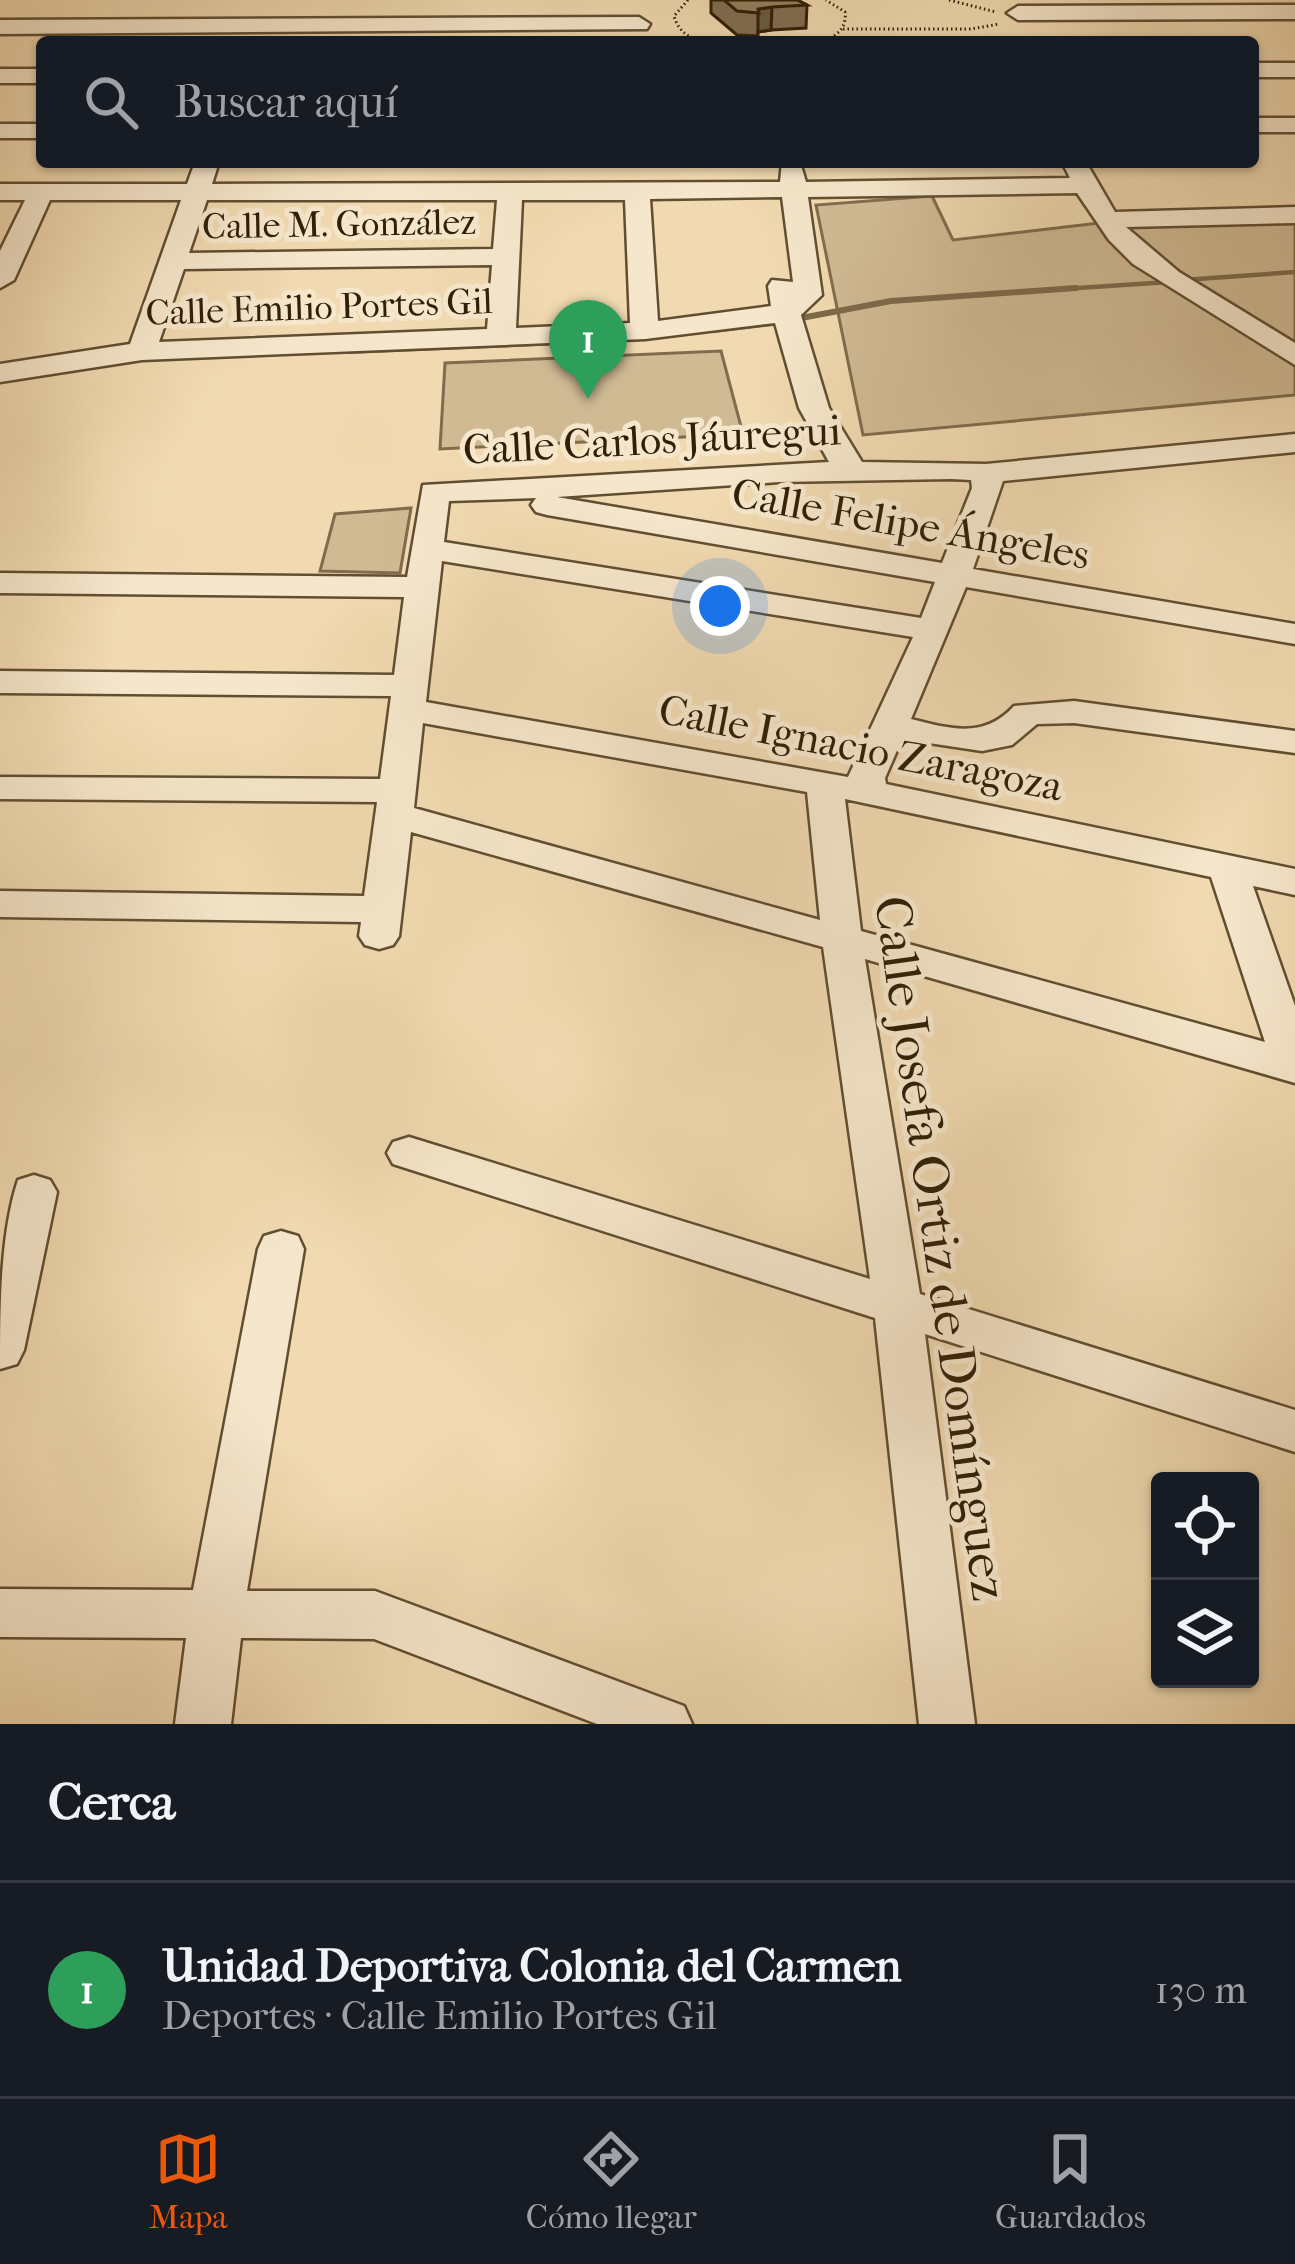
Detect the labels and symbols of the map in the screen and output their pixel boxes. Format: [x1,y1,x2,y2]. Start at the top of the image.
street label: Calle M. González [202,201,476,247]
street label: Calle Emilio Portes Gil [145,280,493,334]
pin: 1 [549,300,627,399]
street label: Calle Carlos Jáuregui [462,406,842,475]
street label: Calle Felipe Ángeles [728,469,1093,580]
your location [690,576,750,636]
street label: Calle Ignacio Zaragoza [655,685,1067,812]
street label: Calle Josefa Ortiz de Domínguez [862,892,1020,1604]

